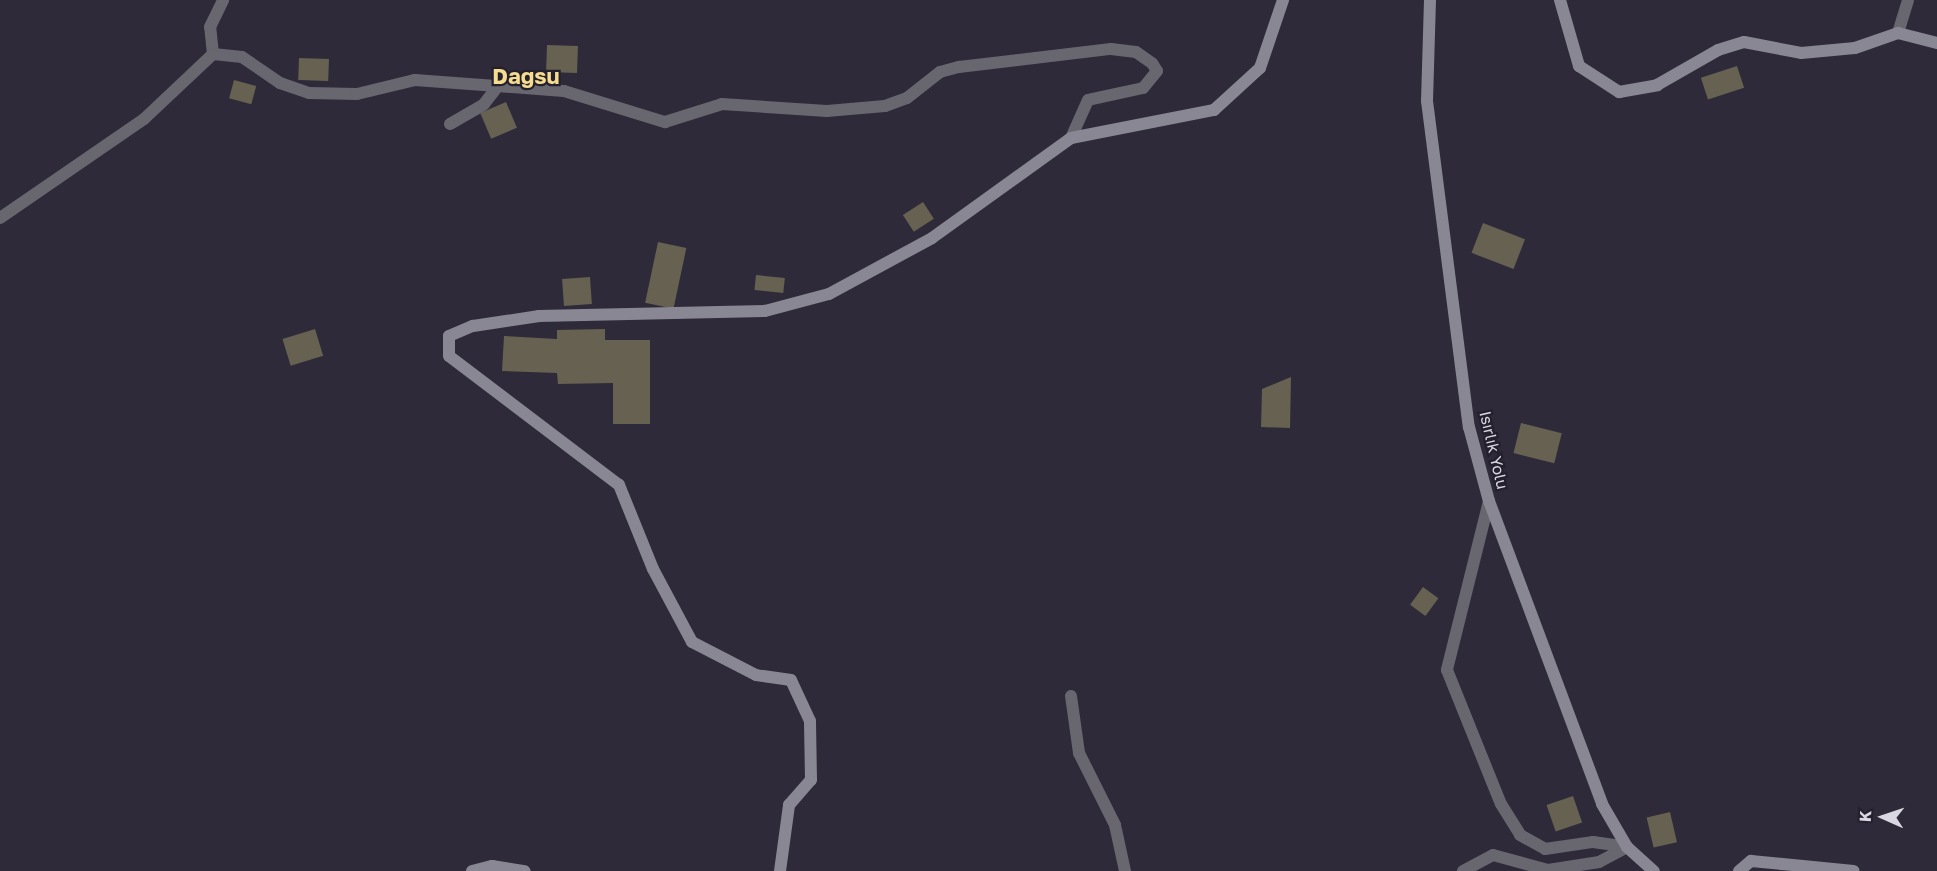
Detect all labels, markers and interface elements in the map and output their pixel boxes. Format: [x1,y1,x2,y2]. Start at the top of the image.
district label: Dağsu [492,63,560,89]
street label: Isırlık Yolu [1476,409,1512,491]
north arrow [1853,787,1913,847]
text: K [1855,810,1875,822]

